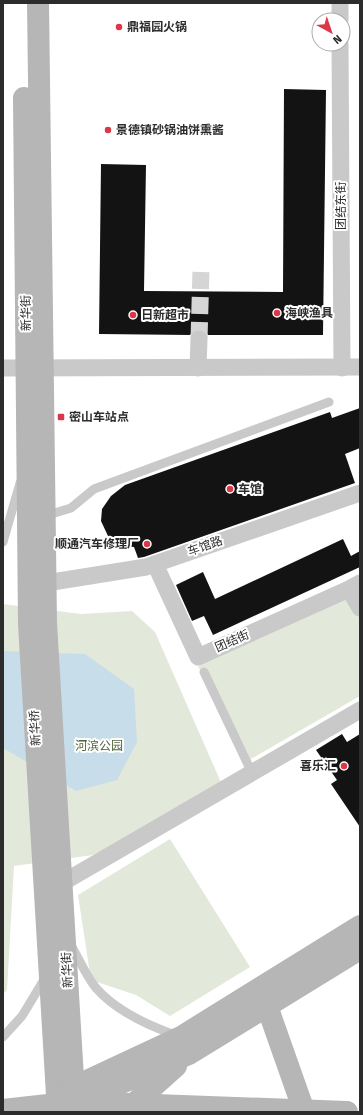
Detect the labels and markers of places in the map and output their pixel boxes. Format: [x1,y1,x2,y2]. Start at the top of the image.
place label: 鼎福园火锅 [127,20,187,34]
marker: 鼎福园火锅 [114,22,124,32]
place label: 景德镇砂锅油饼熏酱 [116,123,224,137]
marker: 景德镇砂锅油饼熏酱 [103,125,113,135]
place label: 海峡渔具 [285,306,333,320]
place label: 日新超市 [141,308,189,322]
marker: 海峡渔具 [272,308,282,318]
marker: 日新超市 [128,310,138,320]
place label: 密山车站点 [69,410,129,424]
marker: 密山车站点 [56,412,66,422]
place label: 车馆 [238,482,262,496]
marker: 车馆 [225,484,235,494]
place label: 顺通汽车修理厂 [55,537,139,551]
marker: 顺通汽车修理厂 [142,539,152,549]
place label: 喜乐汇 [300,759,336,773]
marker: 喜乐汇 [339,761,349,771]

